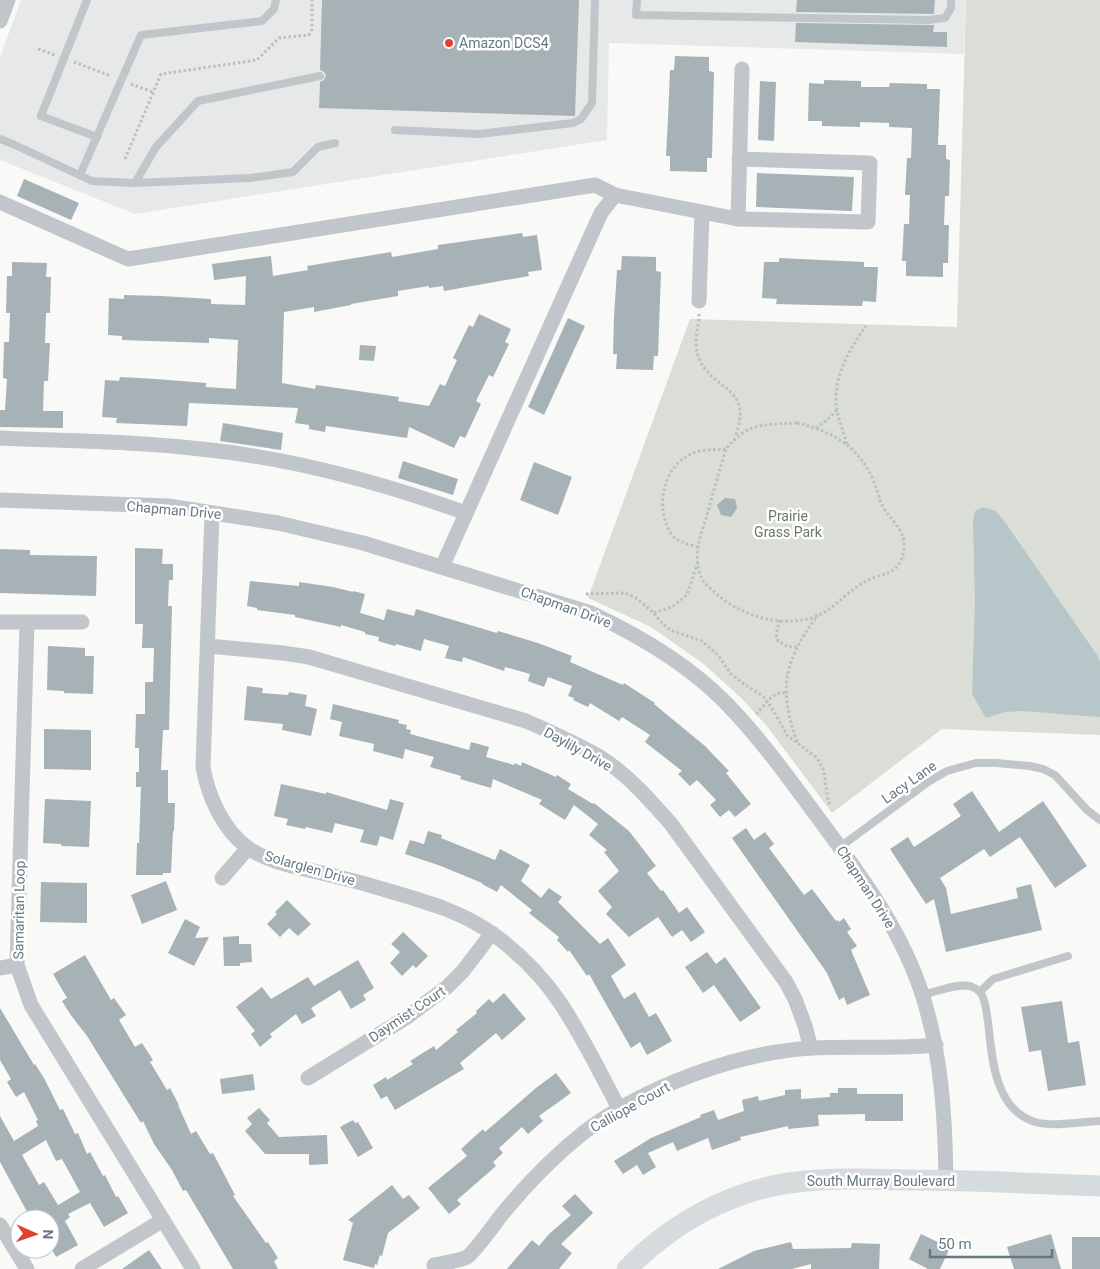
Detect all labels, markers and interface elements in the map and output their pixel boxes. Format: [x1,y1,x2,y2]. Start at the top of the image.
place label: Amazon DCS4 [459,35,549,51]
marker: Amazon DCS4 [443,37,455,49]
street label: Chapman Drive [126,498,222,522]
park label: Prairie Grass Park [754,508,823,540]
street label: Chapman Drive [519,583,613,631]
street label: Daylily Drive [541,724,615,774]
street label: Lacy Lane [879,757,939,807]
street label: Chapman Drive [833,843,899,931]
street label: Solarglen Drive [263,847,357,889]
street label: Samaritan Loop [10,860,28,960]
street label: Daymist Court [366,982,449,1045]
street label: Calliope Court [588,1078,673,1135]
street label: South Murray Boulevard [807,1173,955,1189]
north arrow [10,1209,60,1259]
scale bar [930,1226,1052,1258]
text: N [40,1229,56,1240]
text: 50 m [938,1235,972,1253]

